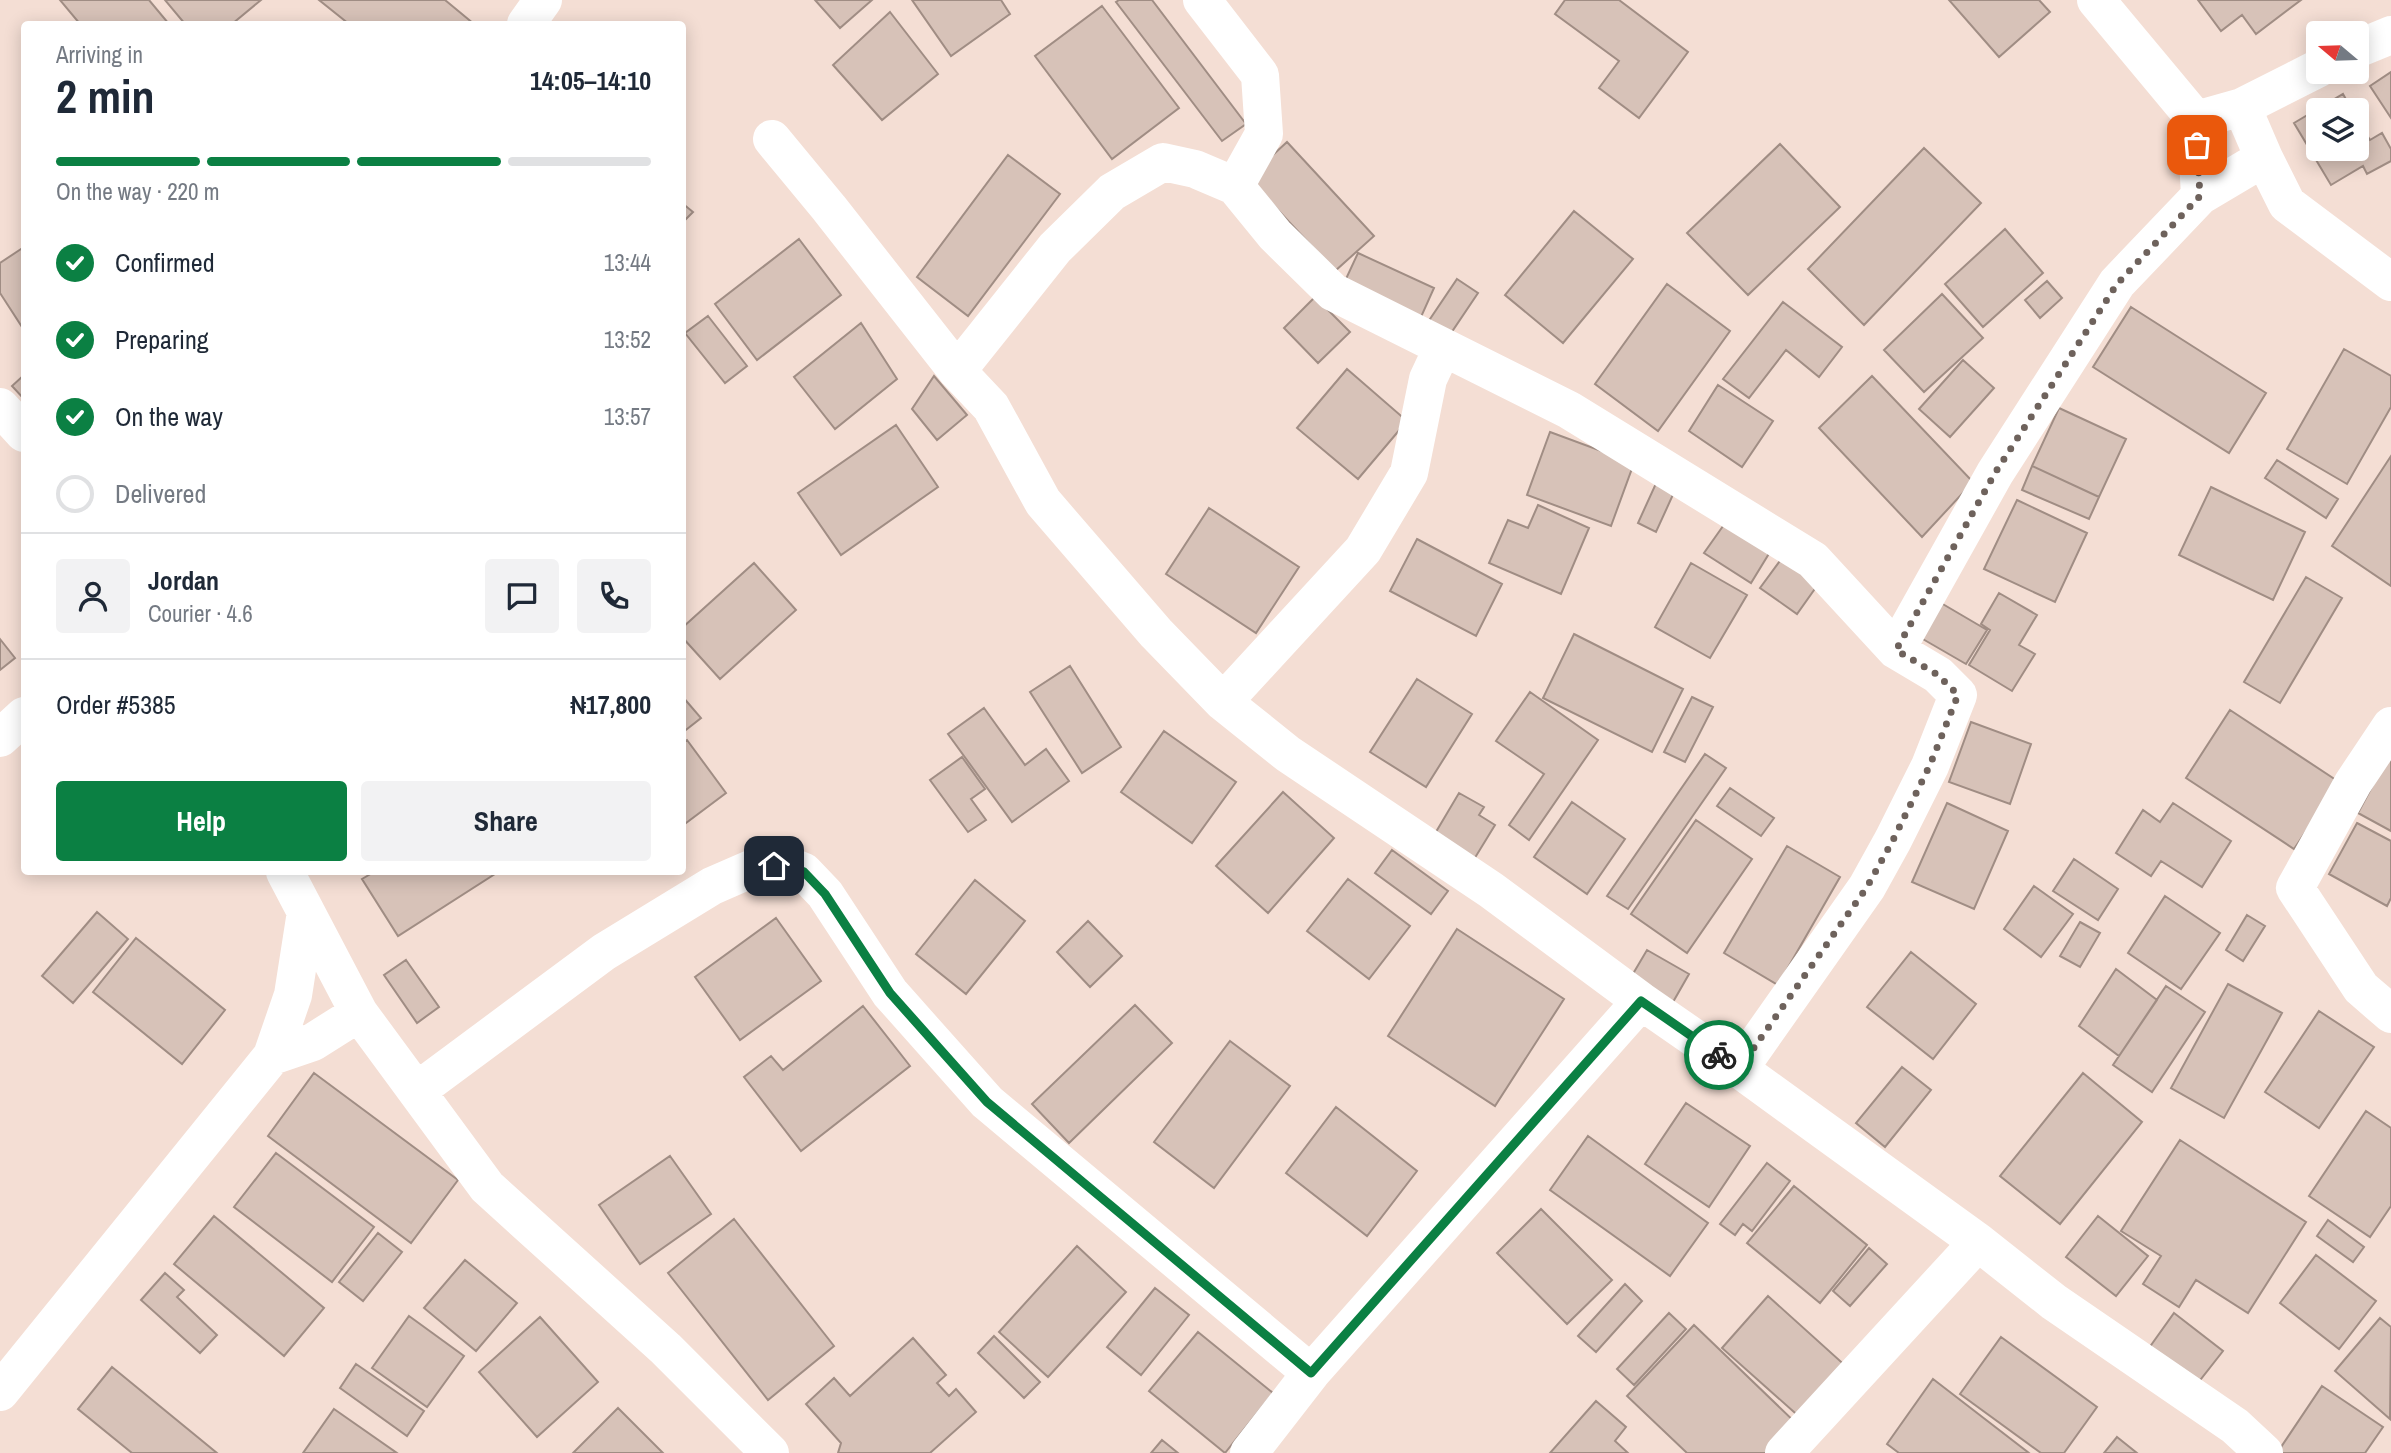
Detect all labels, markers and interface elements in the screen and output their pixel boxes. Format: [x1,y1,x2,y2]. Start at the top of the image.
north arrow [2306,21,2370,84]
map controls [2306,21,2369,161]
text: Arriving in [56,39,143,70]
text: 14:05–14:10 [530,63,651,98]
text: 2 min [56,65,155,127]
button: layers [2306,98,2369,161]
pin [2167,115,2227,175]
icon: bag [2178,126,2216,164]
text: On the way · 220 m [56,176,220,207]
icon: check [56,244,94,282]
text: Confirmed [115,245,215,280]
text: 13:44 [604,247,651,278]
icon: check [56,321,94,359]
text: Preparing [115,322,209,357]
text: 13:52 [604,324,651,355]
icon: check [56,398,94,436]
text: On the way [115,399,223,434]
text: 13:57 [604,401,651,432]
text: Delivered [115,476,206,511]
button: person [56,559,130,633]
button: chat [485,559,559,633]
button: phone [577,559,651,633]
text: Jordan [148,563,219,598]
text: Courier · 4.6 [148,598,253,629]
text: Order #5385 [56,687,176,722]
text: ₦17,800 [570,687,651,722]
button: Help [56,781,347,861]
button: Share [361,781,651,861]
pin [744,836,804,896]
icon: home [755,847,793,885]
courier [1684,1020,1754,1090]
icon: bike [1700,1036,1738,1074]

